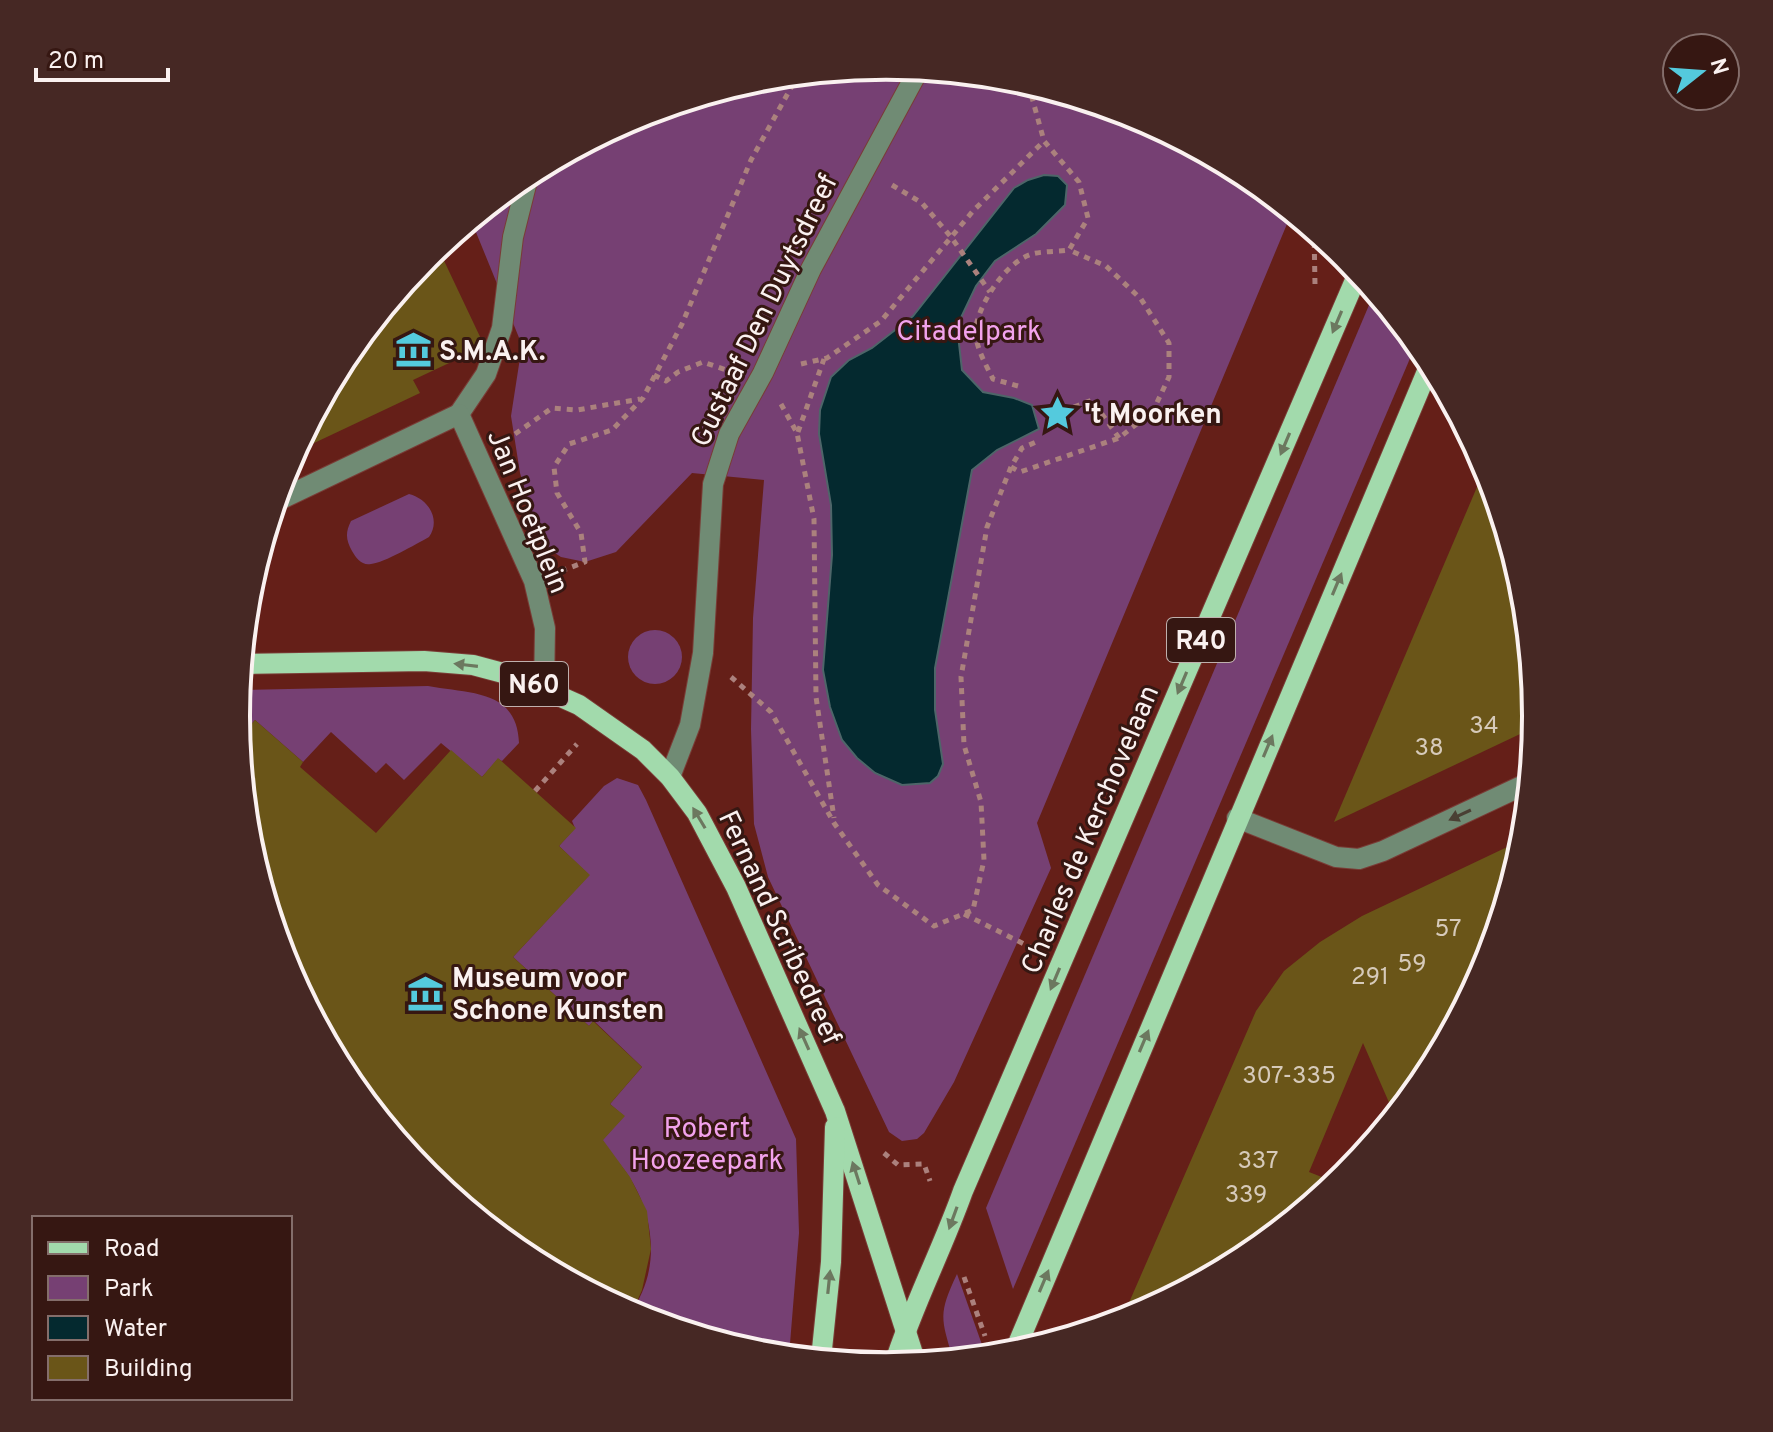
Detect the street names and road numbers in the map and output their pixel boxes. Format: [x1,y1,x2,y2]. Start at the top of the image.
street label: Gustaaf Den Duytsdreef [684,169,847,454]
street label: Jan Hoetplein [477,425,575,599]
road number: R40 [1167,618,1235,662]
road number: N60 [500,662,568,706]
street label: Charles de Kerchovelaan [1015,680,1169,980]
street label: Fernand Scribedreef [708,805,848,1051]

